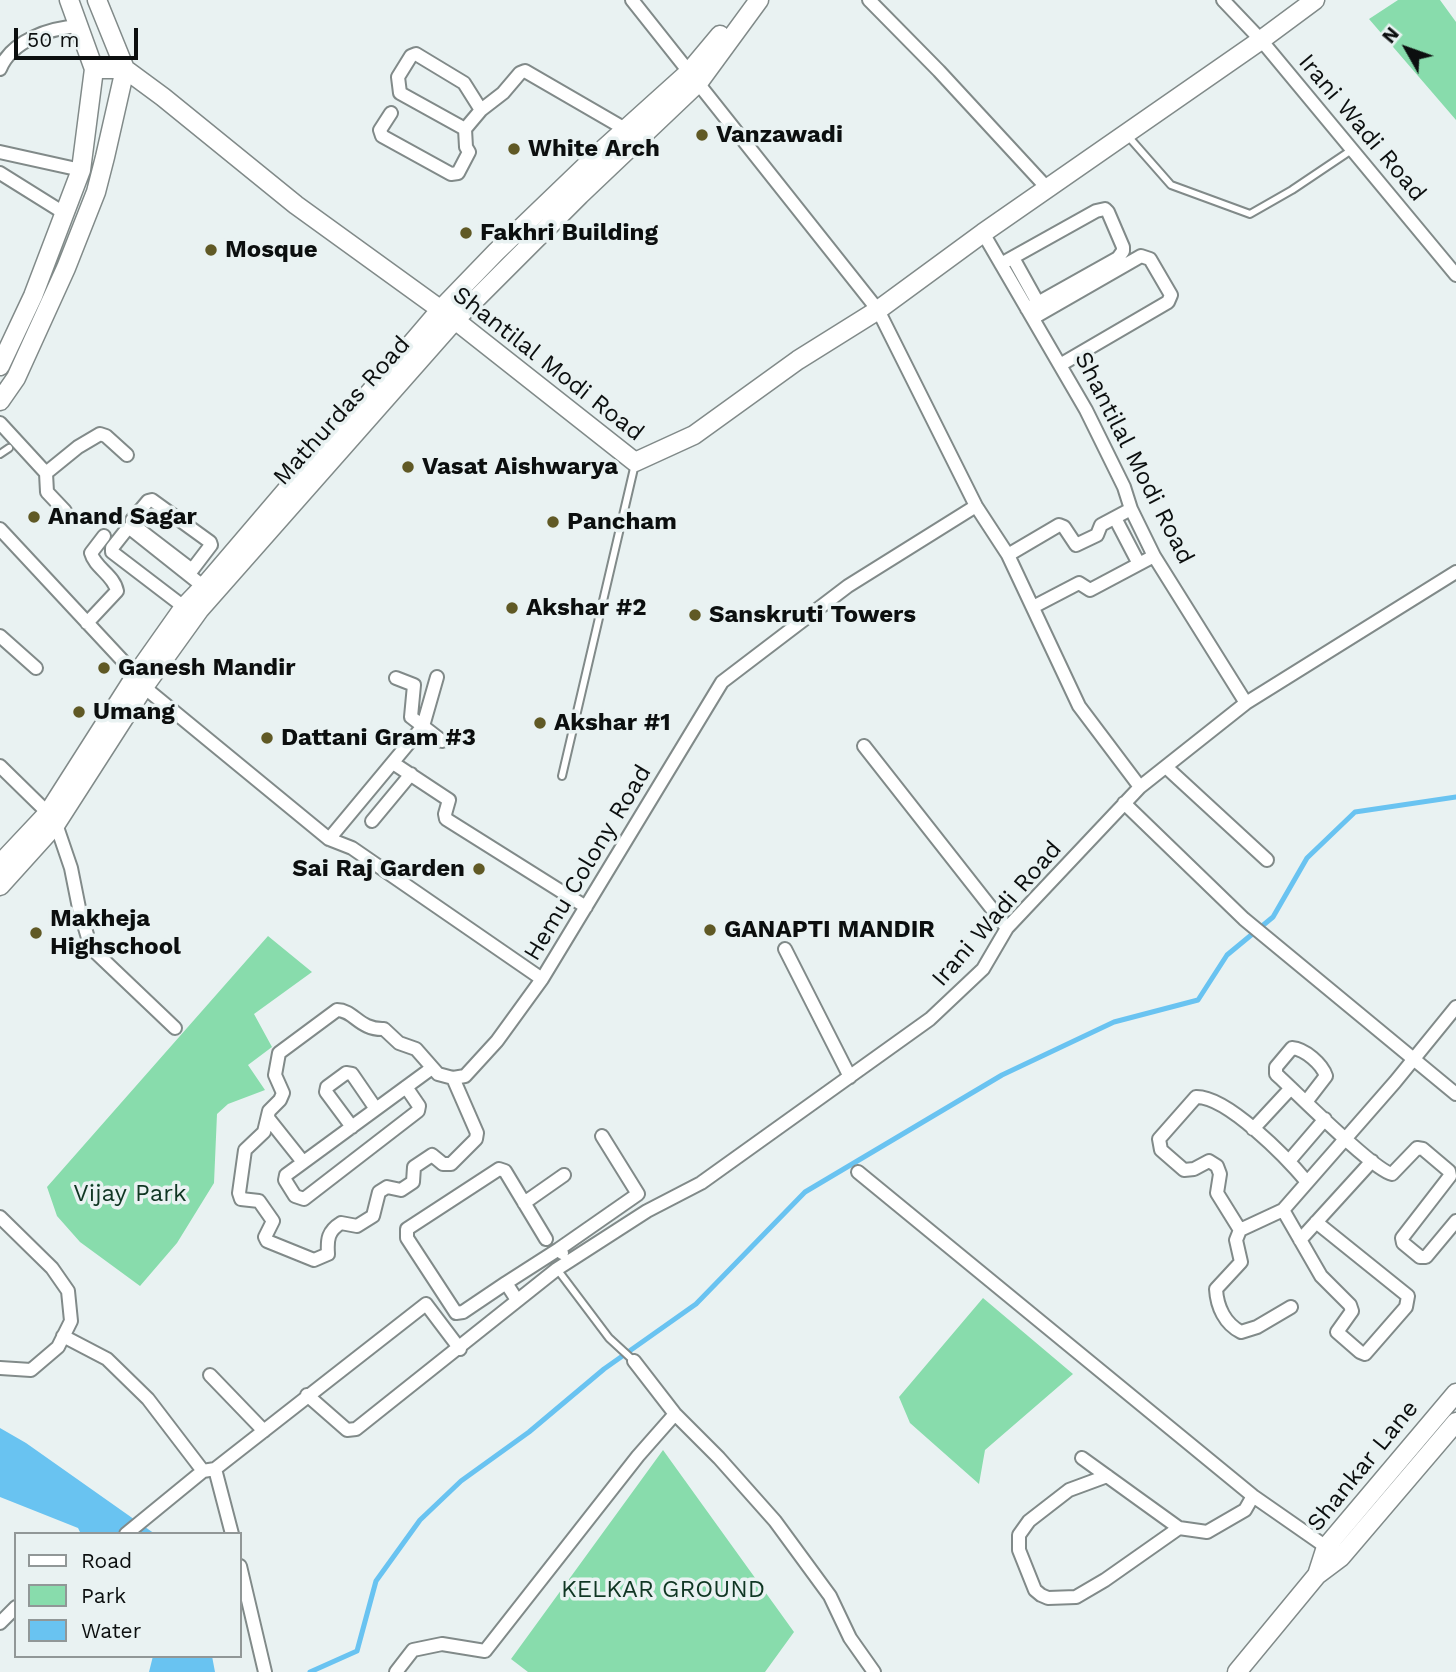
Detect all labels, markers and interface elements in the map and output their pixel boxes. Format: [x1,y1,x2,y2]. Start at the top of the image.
scale bar [18,14,142,58]
north arrow [1372,14,1442,84]
text: N [1377,22,1404,48]
text: 50 m [27,27,79,52]
street label: Irani Wadi Road [1292,49,1432,207]
place label: Vanzawadi [716,121,843,149]
marker: Vanzawadi [694,127,710,143]
place label: White Arch [528,135,660,163]
marker: White Arch [506,141,522,157]
place label: Fakhri Building [480,219,658,247]
marker: Fakhri Building [458,225,474,241]
place label: Mosque [225,236,318,264]
marker: Mosque [203,242,219,258]
street label: Shantilal Modi Road [447,281,649,447]
street label: Mathurdas Road [268,331,416,491]
street label: Shantilal Modi Road [1068,347,1200,569]
place label: Vasat Aishwarya [422,453,618,481]
marker: Vasat Aishwarya [400,459,416,475]
place label: Anand Sagar [48,503,197,531]
place label: Pancham [567,508,677,536]
marker: Anand Sagar [26,509,42,525]
marker: Pancham [545,514,561,530]
place label: Akshar #2 [526,594,647,622]
marker: Akshar #2 [504,600,520,616]
place label: Sanskruti Towers [709,601,916,629]
marker: Sanskruti Towers [687,607,703,623]
place label: Ganesh Mandir [118,654,295,682]
marker: Ganesh Mandir [96,660,112,676]
place label: Umang [93,698,175,726]
marker: Umang [71,704,87,720]
place label: Akshar #1 [554,709,671,737]
marker: Akshar #1 [532,715,548,731]
place label: Dattani Gram #3 [281,724,476,752]
marker: Dattani Gram #3 [259,730,275,746]
street label: Hemu Colony Road [518,760,658,966]
street label: Irani Wadi Road [926,835,1068,993]
place label: Sai Raj Garden [292,855,465,883]
marker: Sai Raj Garden [471,861,487,877]
place label: Makheja Highschool [50,905,181,961]
place label: GANAPTI MANDIR [724,916,935,944]
marker: GANAPTI MANDIR [702,922,718,938]
marker: Makheja Highschool [28,925,44,941]
park label: Vijay Park [73,1180,187,1208]
street label: Shankar Lane [1301,1395,1425,1537]
legend [14,1532,242,1658]
text: Road [81,1548,132,1573]
park label: KELKAR GROUND [561,1576,765,1604]
text: Park [81,1583,126,1608]
text: Water [81,1618,141,1643]

